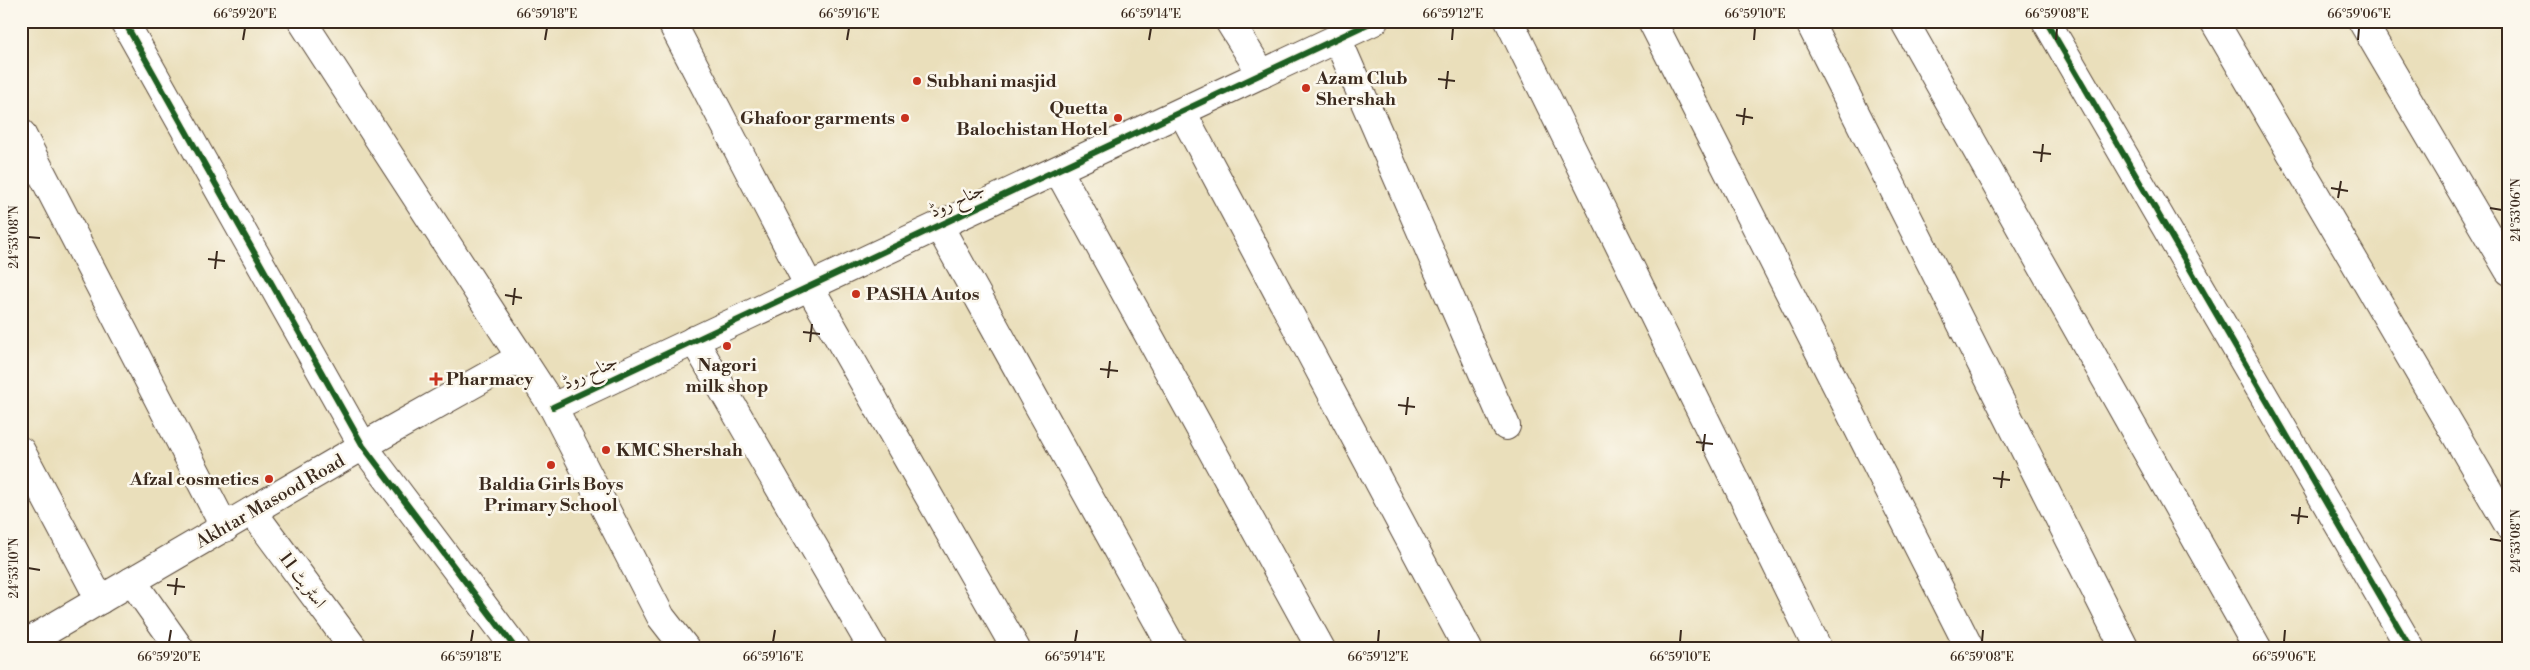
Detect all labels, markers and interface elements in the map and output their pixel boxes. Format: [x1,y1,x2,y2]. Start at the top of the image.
text: 66°59'20"E [213,7,277,22]
text: 66°59'18"E [517,7,577,22]
text: 66°59'16"E [819,7,879,22]
text: 66°59'14"E [1121,7,1181,22]
text: 66°59'12"E [1423,7,1483,22]
text: 66°59'10"E [1724,7,1786,22]
text: 66°59'08"E [2025,7,2089,22]
text: 66°59'06"E [2327,7,2391,22]
place label: Azam Club Shershah [1315,67,1408,111]
place label: Subhani masjid [927,70,1057,93]
marker: Subhani masjid [911,75,923,87]
marker: Azam Club Shershah [1300,82,1312,94]
place label: Quetta Balochistan Hotel [956,97,1108,141]
place label: Ghafoor garments [740,107,895,130]
marker: Ghafoor garments [899,112,911,124]
marker: Quetta Balochistan Hotel [1112,112,1124,124]
street label: جناح روڈ [926,178,990,227]
text: 24°53'06"N [2509,178,2524,242]
text: 24°53'08"N [7,205,22,269]
place label: PASHA Autos [866,283,980,306]
marker: PASHA Autos [850,288,862,300]
marker: Nagori milk shop [721,340,733,352]
street label: جناح روڈ [559,350,623,399]
place label: Nagori milk shop [686,354,768,398]
place label: Pharmacy [446,368,534,391]
marker: Pharmacy [430,373,442,385]
place label: KMC Shershah [616,439,743,462]
marker: KMC Shershah [600,444,612,456]
street label: Akhtar Masood Road [191,449,350,554]
marker: Baldia Girls Boys Primary School [545,459,557,471]
place label: Afzal cosmetics [129,468,259,491]
marker: Afzal cosmetics [263,473,275,485]
place label: Baldia Girls Boys Primary School [479,473,624,517]
text: 24°53'08"N [2509,509,2524,573]
text: 24°53'10"N [7,538,22,598]
street label: اسٹریٹ 11 [274,548,331,613]
text: 66°59'20"E [137,650,201,665]
text: 66°59'18"E [441,650,501,665]
text: 66°59'16"E [743,650,803,665]
text: 66°59'14"E [1045,650,1105,665]
text: 66°59'12"E [1348,650,1408,665]
text: 66°59'10"E [1649,650,1711,665]
text: 66°59'08"E [1950,650,2014,665]
text: 66°59'06"E [2252,650,2316,665]

